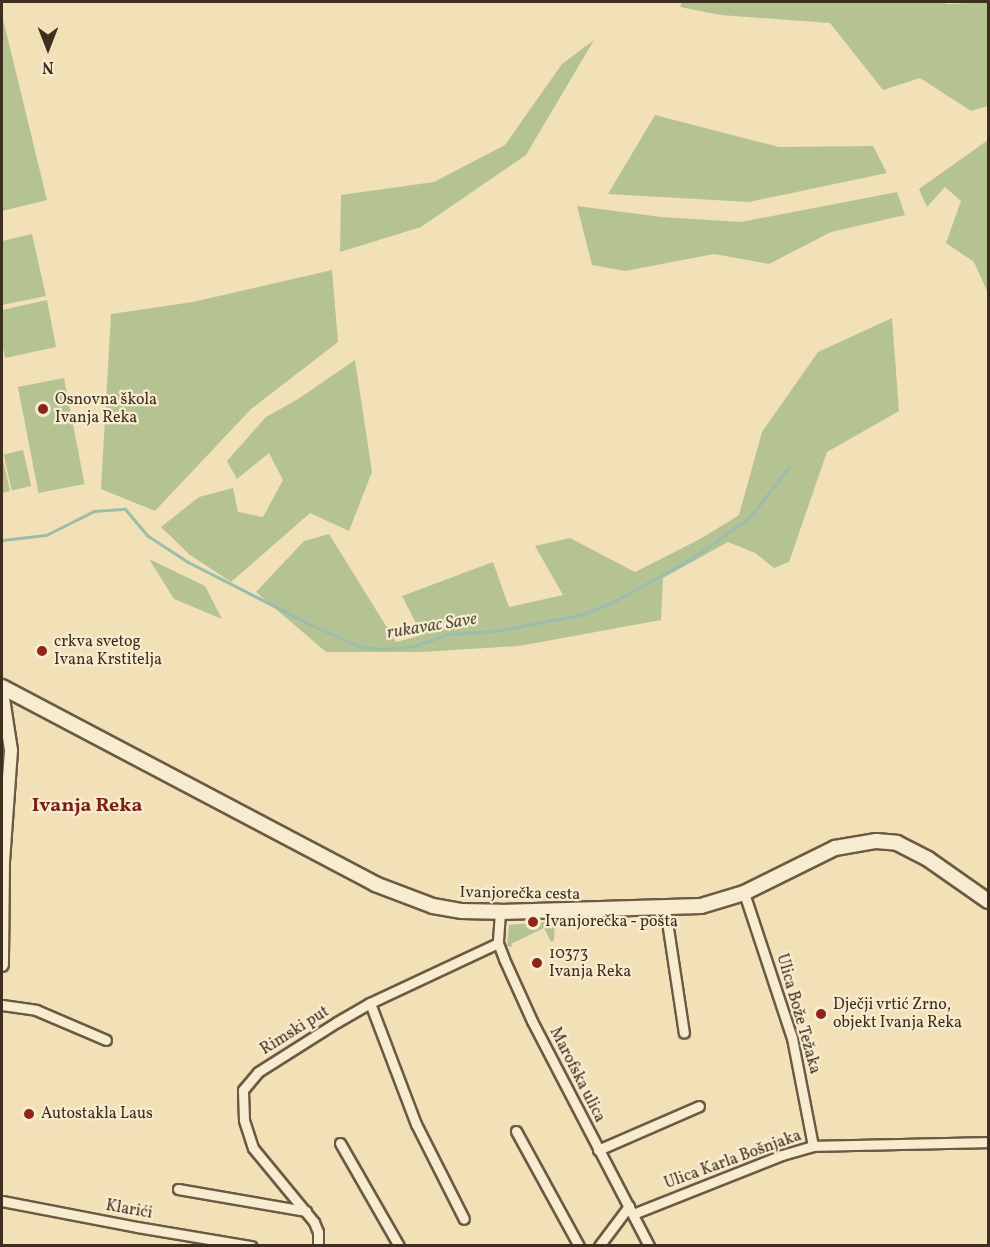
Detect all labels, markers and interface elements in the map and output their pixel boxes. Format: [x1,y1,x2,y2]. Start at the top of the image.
north arrow [18,18,78,78]
text: N [42,55,54,77]
place label: Osnovna škola Ivanja Reka [55,390,157,428]
marker: Osnovna škola Ivanja Reka [36,402,50,416]
water label: rukavac Save [385,609,479,645]
place label: crkva svetog Ivana Krstitelja [54,632,162,670]
marker: crkva svetog Ivana Krstitelja [35,644,49,658]
district label: Ivanja Reka [32,794,142,818]
street label: Ivanjorečka cesta [459,883,581,905]
place label: Ivanjorečka - pošta [545,912,679,932]
marker: Ivanjorečka - pošta [526,915,540,929]
place label: 10373 Ivanja Reka [549,944,631,982]
street label: Ulica Bože Težaka [772,952,824,1076]
marker: 10373 Ivanja Reka [530,956,544,970]
place label: Dječji vrtić Zrno, objekt Ivanja Reka [833,995,962,1033]
street label: Rimski put [257,1002,333,1060]
marker: Dječji vrtić Zrno, objekt Ivanja Reka [814,1007,828,1021]
street label: Marofska ulica [545,1024,609,1126]
place label: Autostakla Laus [41,1104,153,1124]
marker: Autostakla Laus [22,1107,36,1121]
street label: Ulica Karla Bošnjaka [662,1126,804,1194]
street label: Klarići [104,1196,154,1224]

